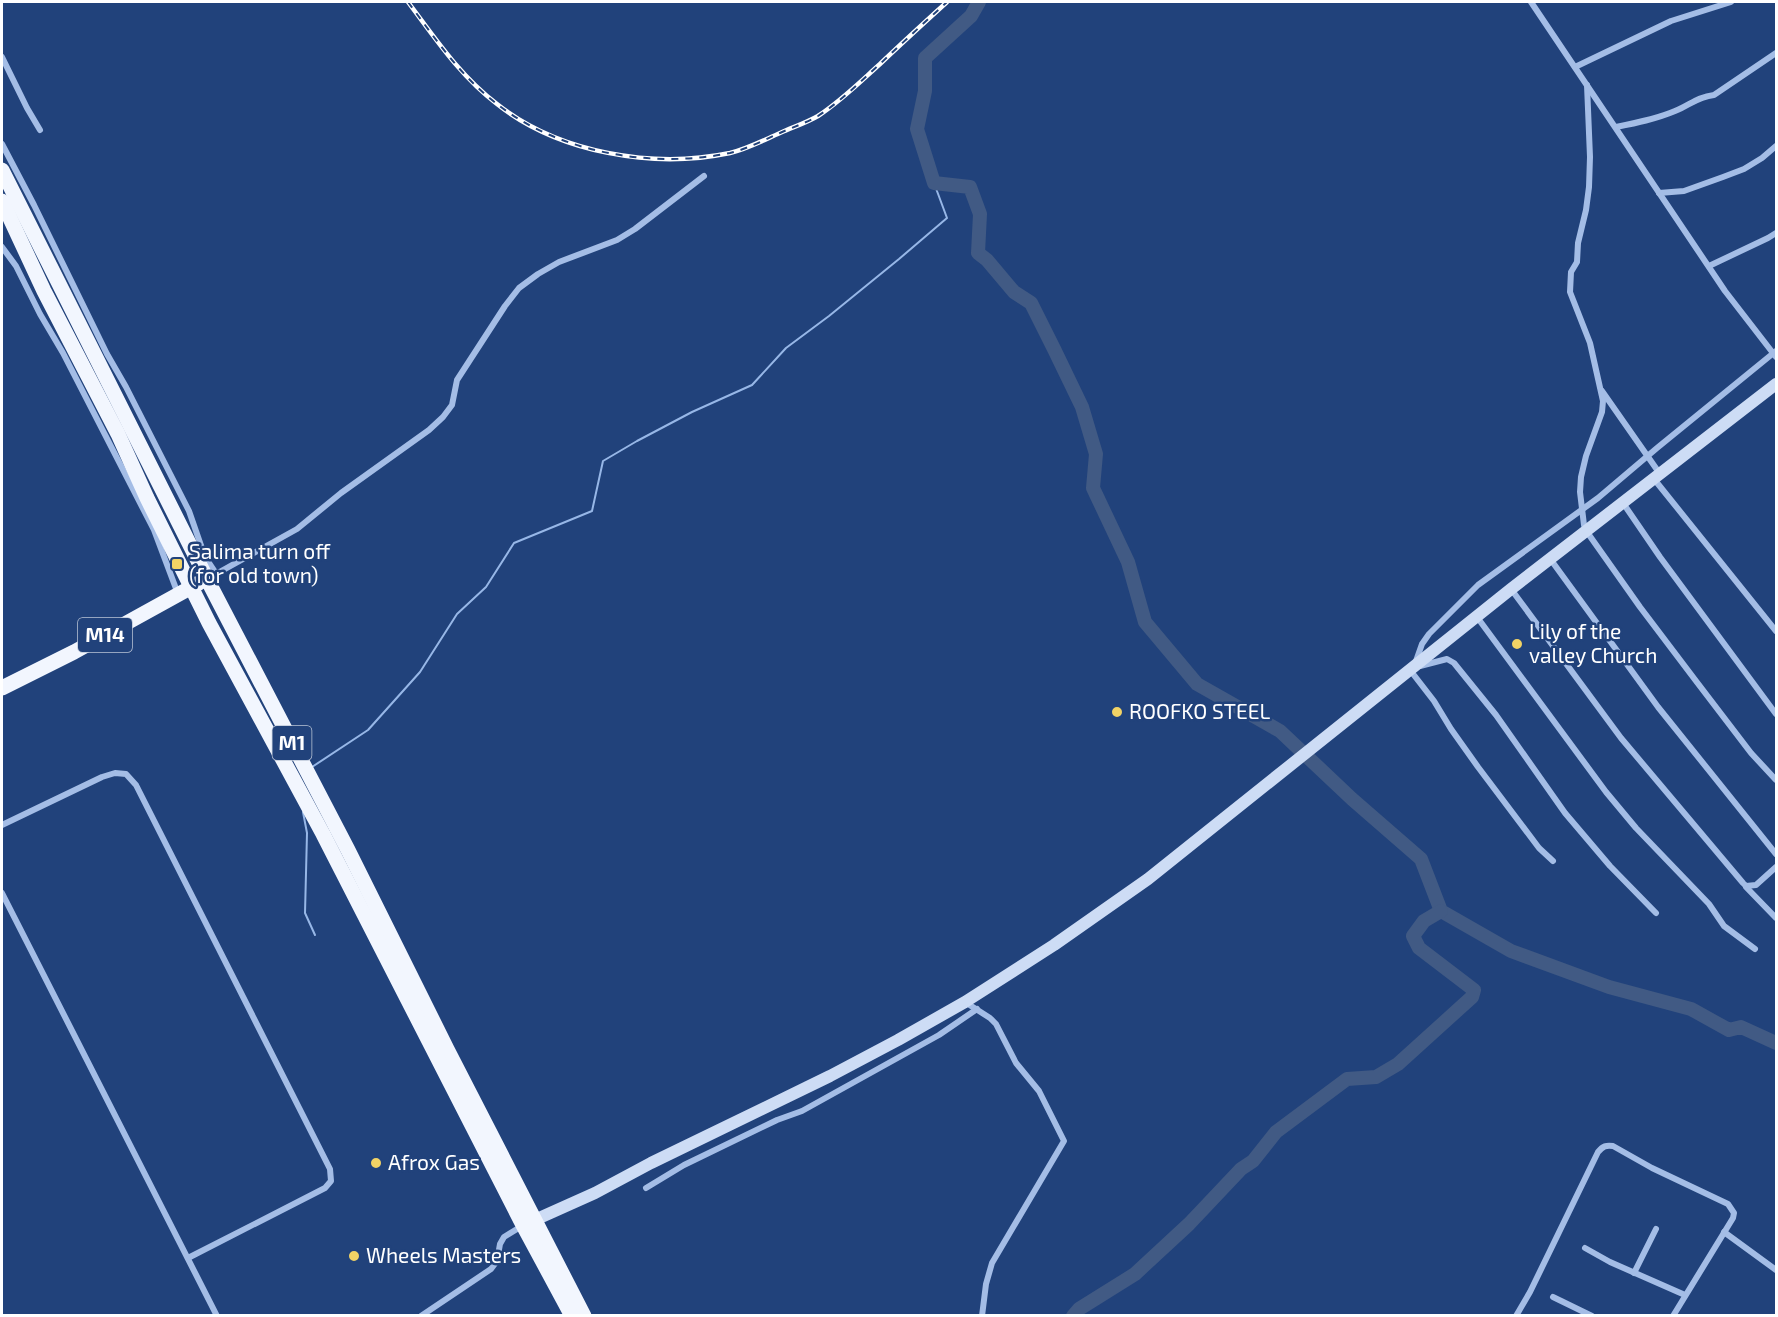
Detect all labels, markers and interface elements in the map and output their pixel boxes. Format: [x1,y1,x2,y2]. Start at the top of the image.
place label: Salima turn off (for old town) [189,538,331,587]
marker: Salima turn off (for old town) [170,557,184,571]
road number: M14 [78,618,132,652]
place label: Lily of the valley Church [1529,618,1657,667]
marker: Lily of the valley Church [1510,637,1524,651]
place label: ROOFKO STEEL [1129,698,1270,723]
marker: ROOFKO STEEL [1110,705,1124,719]
road number: M1 [272,726,312,760]
place label: Afrox Gas [388,1149,480,1174]
marker: Afrox Gas [369,1156,383,1170]
place label: Wheels Masters [366,1242,521,1267]
marker: Wheels Masters [347,1249,361,1263]

